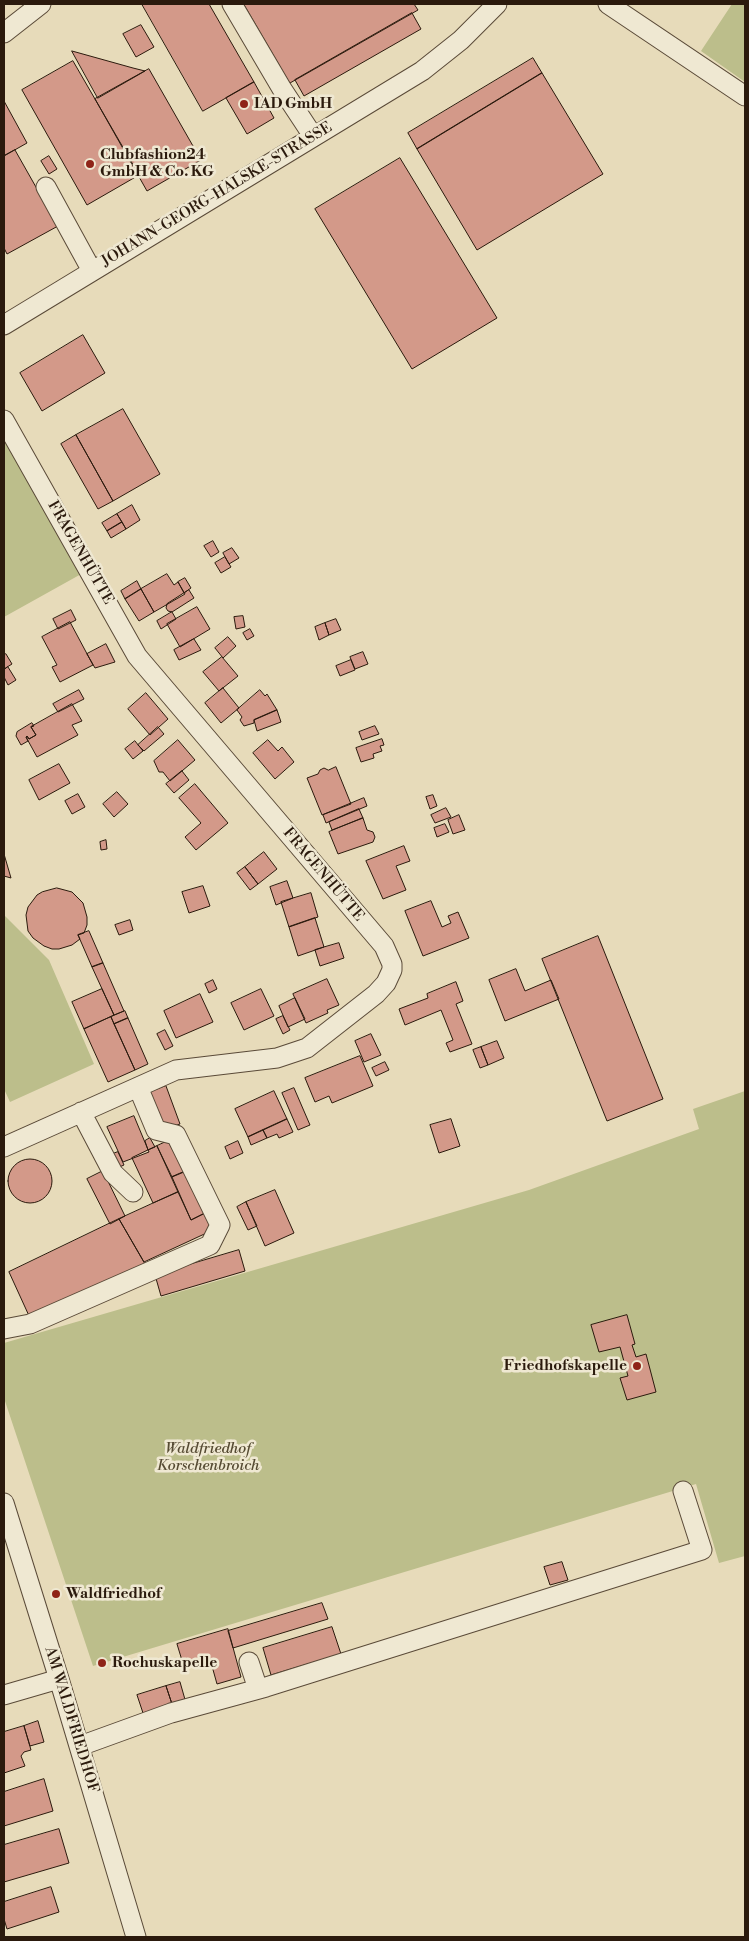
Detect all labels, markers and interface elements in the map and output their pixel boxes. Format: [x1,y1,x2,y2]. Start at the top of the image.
place label: IAD GmbH [254,95,332,113]
marker: IAD GmbH [238,98,250,110]
street label: JOHANN-GEORG-HALSKE-STRASSE [98,119,336,271]
place label: Clubfashion24 GmbH & Co. KG [100,146,214,181]
marker: Clubfashion24 GmbH & Co. KG [84,158,96,170]
street label: FRAGENHÜTTE [43,498,117,608]
street label: FRAGENHÜTTE [279,825,367,925]
place label: Friedhofskapelle [504,1357,627,1375]
marker: Friedhofskapelle [631,1360,643,1372]
park label: Waldfriedhof Korschenbroich [157,1440,259,1475]
place label: Waldfriedhof [66,1585,161,1603]
marker: Waldfriedhof [50,1588,62,1600]
street label: AM WALDFRIEDHOF [40,1645,102,1795]
place label: Rochuskapelle [112,1654,217,1672]
marker: Rochuskapelle [96,1657,108,1669]

